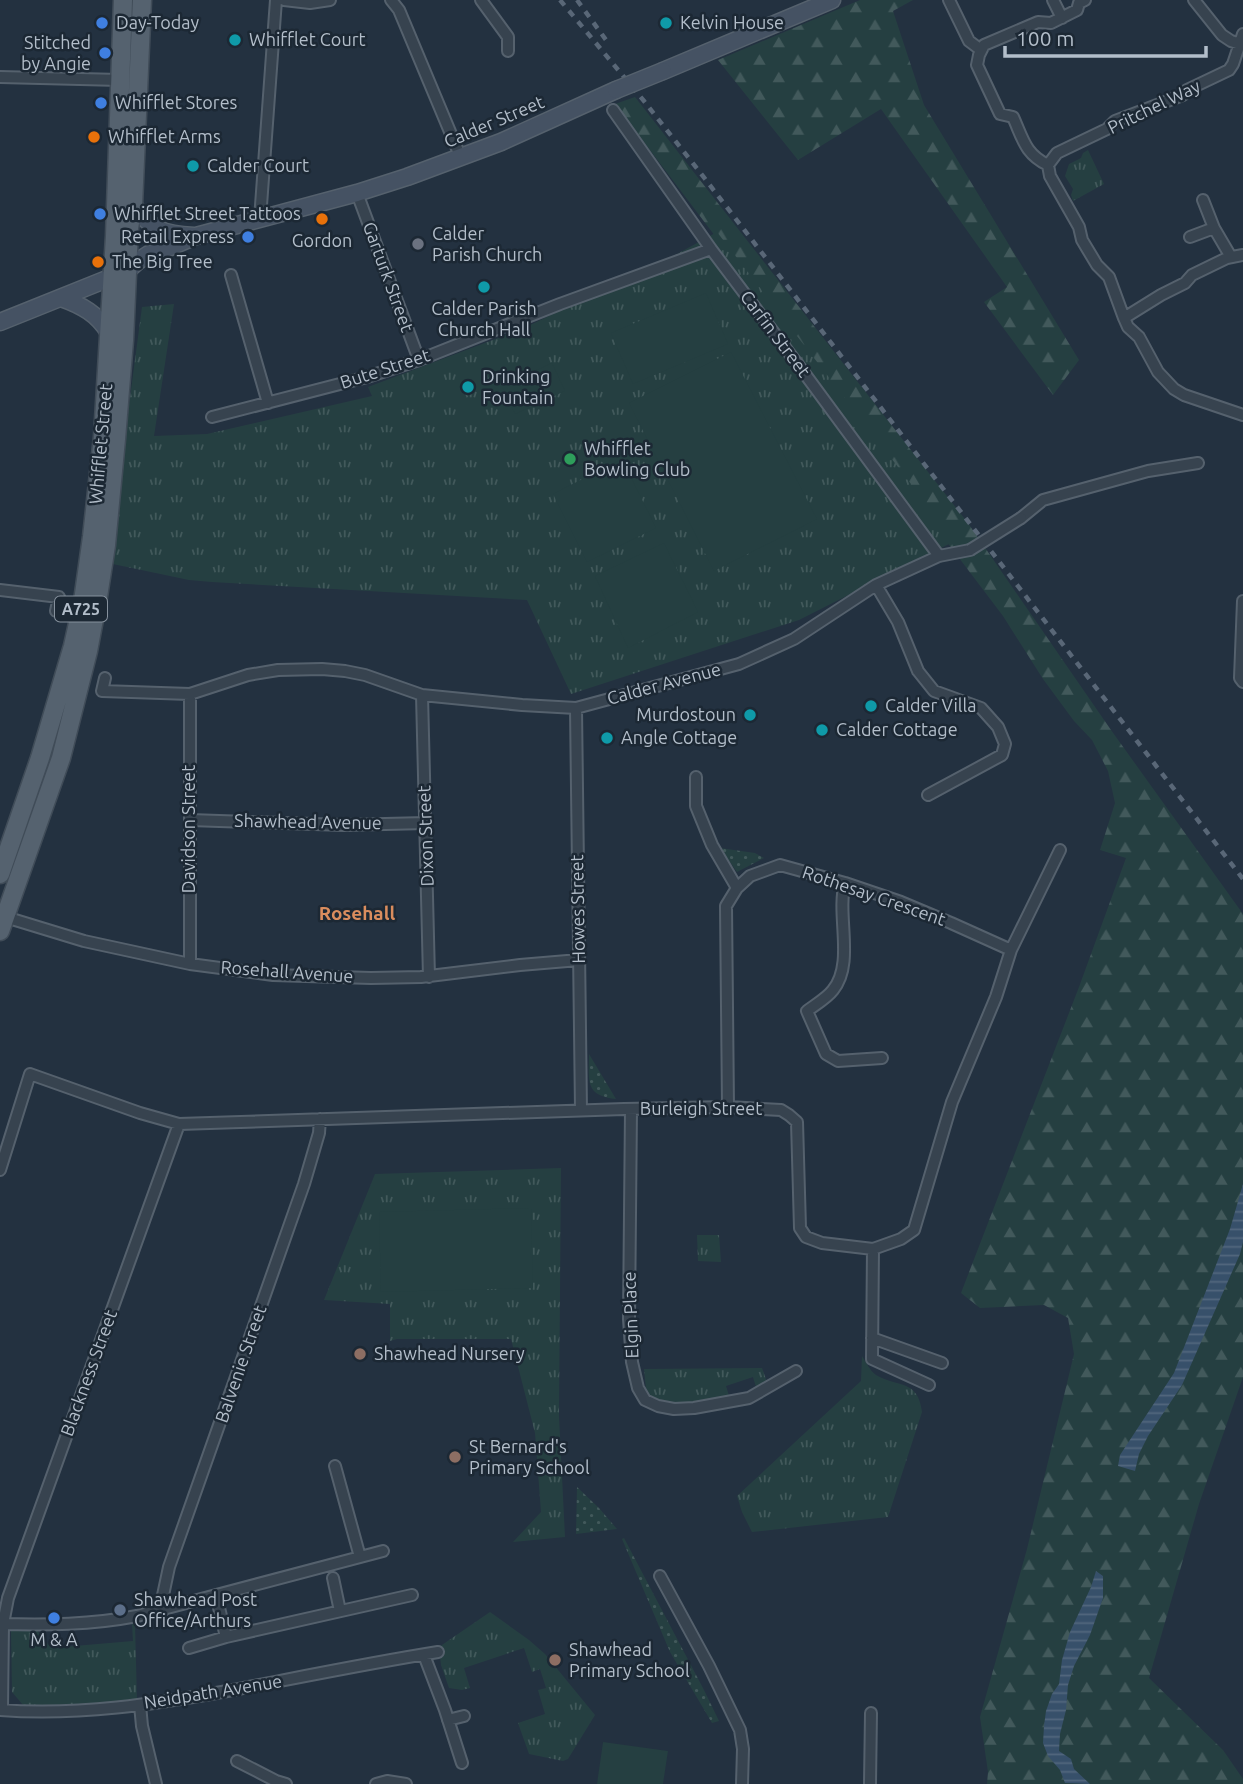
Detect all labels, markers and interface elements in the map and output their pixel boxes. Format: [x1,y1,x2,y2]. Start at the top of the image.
place label: Day-Today [116,12,200,32]
place label: Kelvin House [680,12,784,32]
scale bar [1005,14,1206,58]
marker: Day-Today [94,15,110,31]
marker: Kelvin House [658,15,674,31]
text: 100 m [1016,26,1074,50]
place label: Whifflet Court [249,29,366,49]
place label: Stitched by Angie [21,32,91,73]
marker: Whifflet Court [227,32,243,48]
marker: Stitched by Angie [97,45,113,61]
street label: Pritchel Way [1104,75,1203,137]
street label: Calder Street [441,91,547,151]
place label: Whifflet Stores [115,92,238,112]
marker: Whifflet Stores [93,95,109,111]
place label: Whifflet Arms [108,126,221,146]
marker: Whifflet Arms [86,129,102,145]
place label: Calder Court [207,155,309,175]
marker: Calder Court [185,158,201,174]
place label: Whifflet Street Tattoos [114,203,301,223]
marker: Whifflet Street Tattoos [92,206,108,222]
marker: Gordon [314,211,330,227]
street label: Garturk Street [360,219,418,334]
place label: Calder Parish Church [432,223,542,264]
place label: Retail Express [121,226,234,246]
marker: Retail Express [240,229,256,245]
place label: Gordon [292,230,352,250]
marker: Calder Parish Church [410,236,426,252]
place label: The Big Tree [112,251,213,271]
marker: The Big Tree [90,254,106,270]
marker: Calder Parish Church Hall [476,279,492,295]
street label: Carfin Street [737,286,815,381]
place label: Calder Parish Church Hall [431,298,537,339]
street label: Bute Street [337,344,432,392]
place label: Drinking Fountain [482,366,553,407]
marker: Drinking Fountain [460,379,476,395]
street label: Whifflet Street [85,383,115,505]
place label: Whifflet Bowling Club [584,438,690,479]
marker: Whifflet Bowling Club [562,451,578,467]
road number: A725 [55,596,107,622]
street label: Calder Avenue [605,658,723,708]
place label: Calder Villa [885,695,977,715]
marker: Calder Villa [863,698,879,714]
place label: Murdostoun [636,704,736,724]
marker: Murdostoun [742,707,758,723]
place label: Calder Cottage [836,719,958,739]
marker: Calder Cottage [814,722,830,738]
place label: Angle Cottage [621,727,737,747]
marker: Angle Cottage [599,730,615,746]
street label: Davidson Street [178,765,198,893]
street label: Dixon Street [413,785,437,887]
street label: Shawhead Avenue [234,810,382,832]
street label: Howes Street [566,854,588,964]
street label: Rothesay Crescent [800,861,949,929]
district label: Rosehall [319,902,395,924]
street label: Rosehall Avenue [220,956,354,986]
street label: Burleigh Street [640,1098,762,1118]
street label: Elgin Place [618,1271,642,1359]
street label: Balvenie Street [211,1302,270,1425]
street label: Blackness Street [56,1307,120,1439]
place label: Shawhead Nursery [374,1343,525,1363]
marker: Shawhead Nursery [352,1346,368,1362]
place label: St Bernard's Primary School [469,1436,590,1477]
marker: St Bernard's Primary School [447,1449,463,1465]
place label: Shawhead Post Office/Arthurs [134,1589,257,1630]
marker: Shawhead Post Office/Arthurs [112,1602,128,1618]
marker: M & A [46,1610,62,1626]
place label: M & A [30,1629,78,1649]
place label: Shawhead Primary School [569,1639,690,1680]
marker: Shawhead Primary School [547,1652,563,1668]
street label: Neidpath Avenue [142,1670,283,1712]

